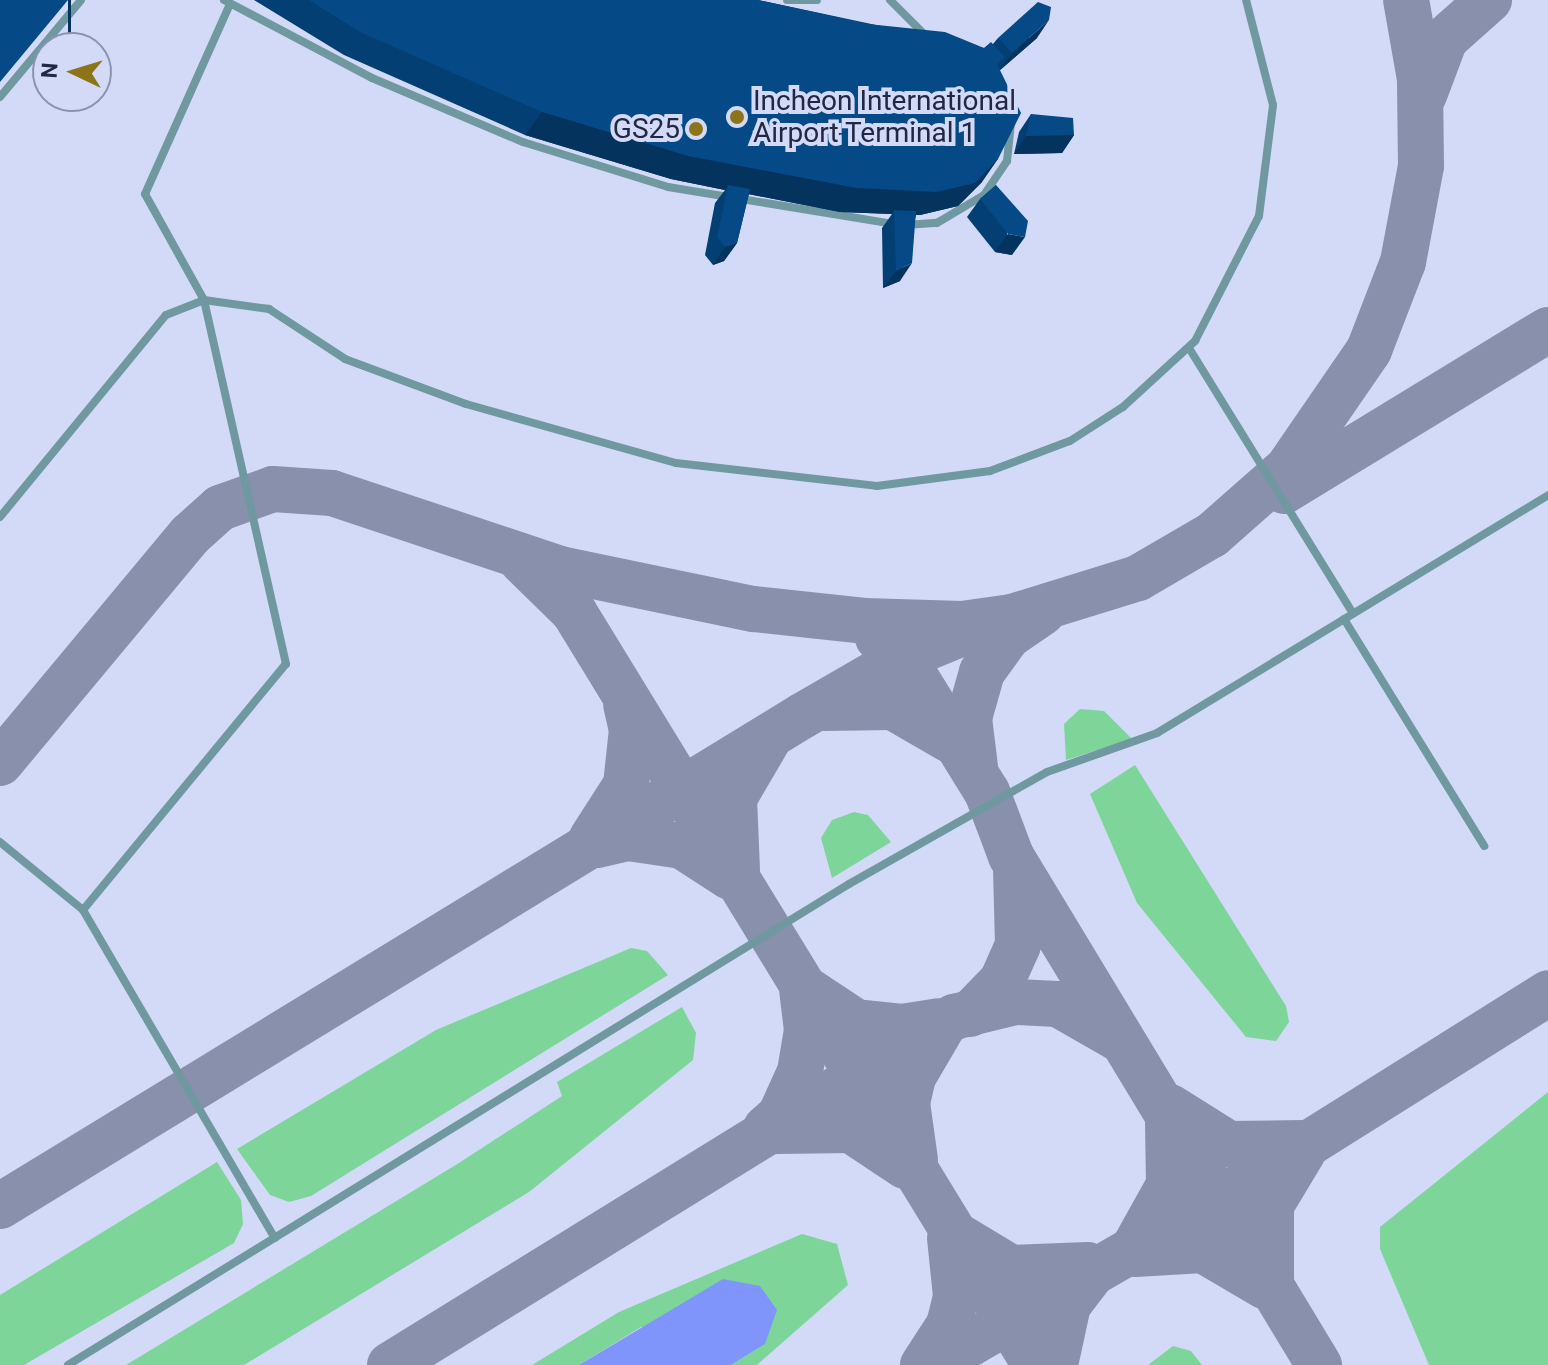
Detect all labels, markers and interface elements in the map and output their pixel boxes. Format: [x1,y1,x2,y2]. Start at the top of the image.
north arrow [32,32,112,112]
text: N [37,62,63,79]
place label: Incheon International Airport Terminal 1 [753,84,1016,150]
marker: Incheon International Airport Terminal 1 [728,108,746,126]
place label: GS25 [613,112,680,146]
marker: GS25 [687,120,705,138]

